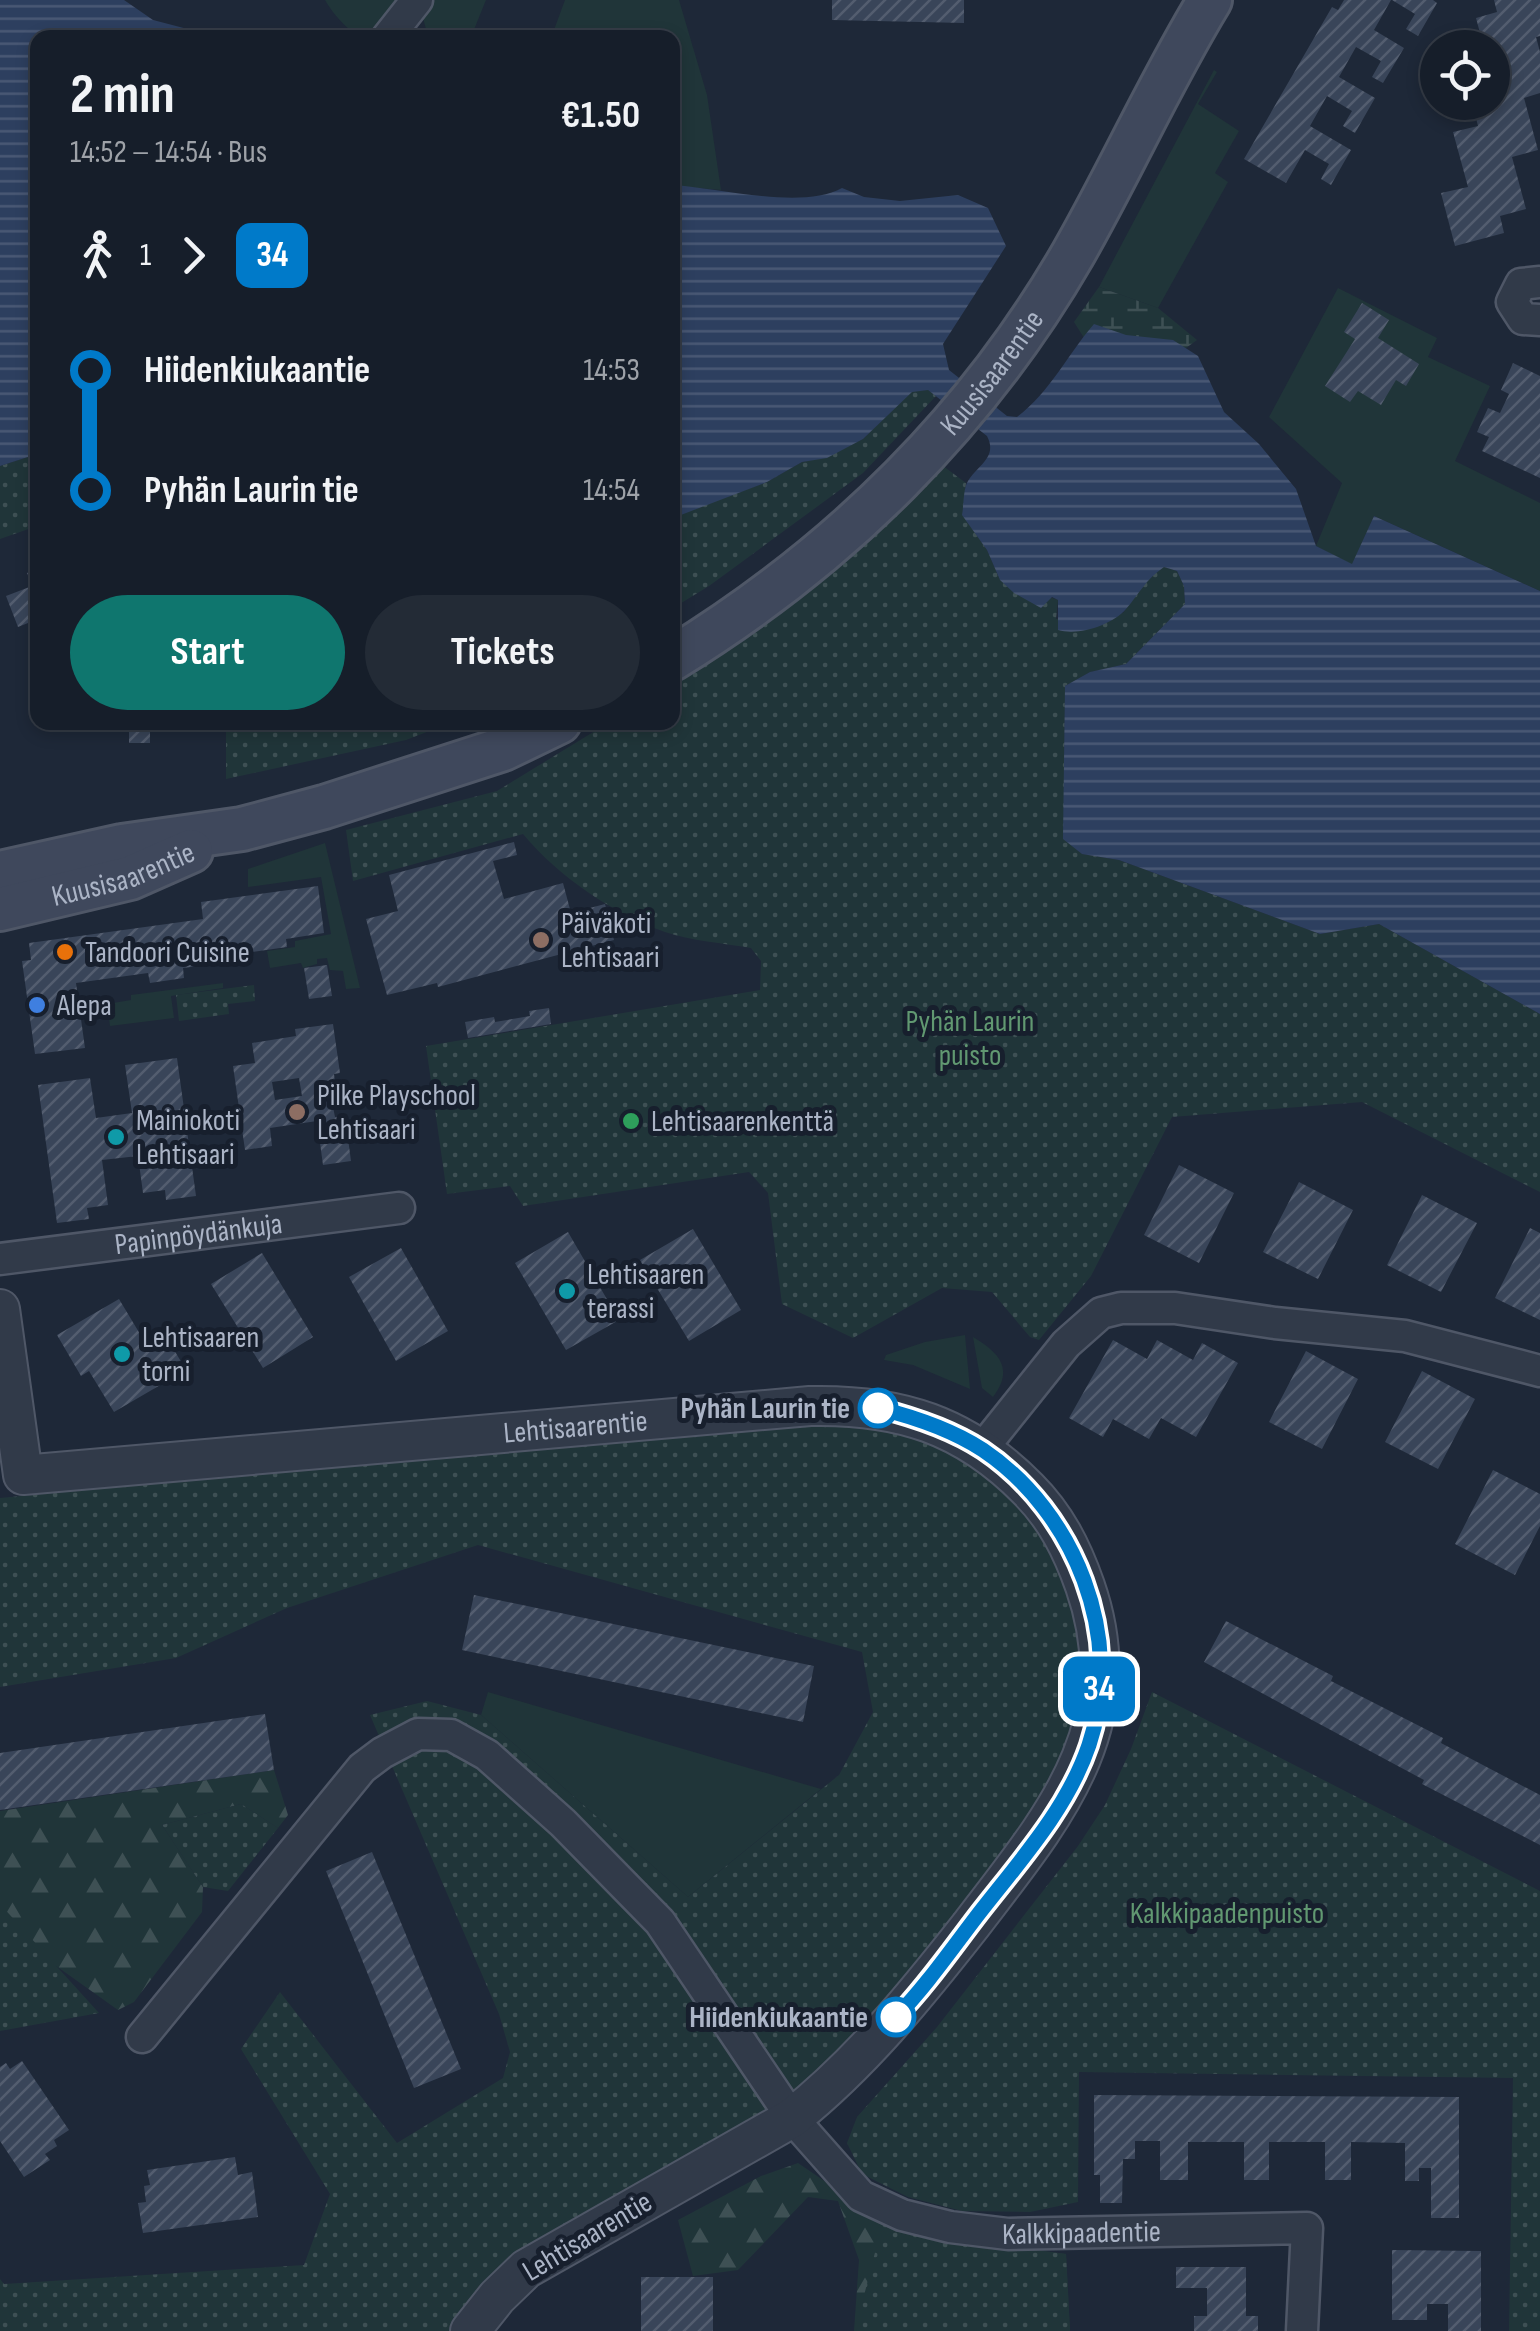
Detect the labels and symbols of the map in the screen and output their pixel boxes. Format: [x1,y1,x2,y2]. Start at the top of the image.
street label: Kuusisaarentie [933,304,1052,443]
street label: Kuusisaarentie [48,835,200,915]
place label: Päiväkoti Lehtisaari [561,906,660,976]
marker: Päiväkoti Lehtisaari [530,929,552,951]
place label: Tandoori Cuisine [85,935,250,971]
marker: Tandoori Cuisine [54,941,76,963]
place label: Alepa [56,988,112,1024]
marker: Alepa [26,994,48,1016]
park label: Pyhän Laurin puisto [906,1004,1034,1074]
place label: Pilke Playschool Lehtisaari [317,1078,476,1148]
marker: Pilke Playschool Lehtisaari [286,1101,308,1123]
place label: Mainiokoti Lehtisaari [136,1103,240,1173]
place label: Lehtisaarenkenttä [651,1104,834,1140]
marker: Lehtisaarenkenttä [620,1110,642,1132]
marker: Mainiokoti Lehtisaari [105,1126,127,1148]
street label: Papinpöydänkuja [113,1206,284,1263]
place label: Lehtisaaren terassi [587,1257,704,1327]
marker: Lehtisaaren terassi [556,1280,578,1302]
place label: Lehtisaaren torni [142,1320,259,1390]
marker: Lehtisaaren torni [111,1343,133,1365]
marker: Pyhän Laurin tie [859,1389,897,1427]
place label: Pyhän Laurin tie [681,1391,850,1427]
street label: Lehtisaarentie [502,1403,649,1452]
line badge: 34 [1054,1656,1144,1722]
park label: Kalkkipaadenpuisto [1130,1896,1324,1932]
marker: Hiidenkiukaantie [877,1998,915,2036]
place label: Hiidenkiukaantie [689,2000,868,2036]
street label: Lehtisaarentie [516,2184,659,2289]
street label: Kalkkipaadentie [1002,2214,1161,2253]

